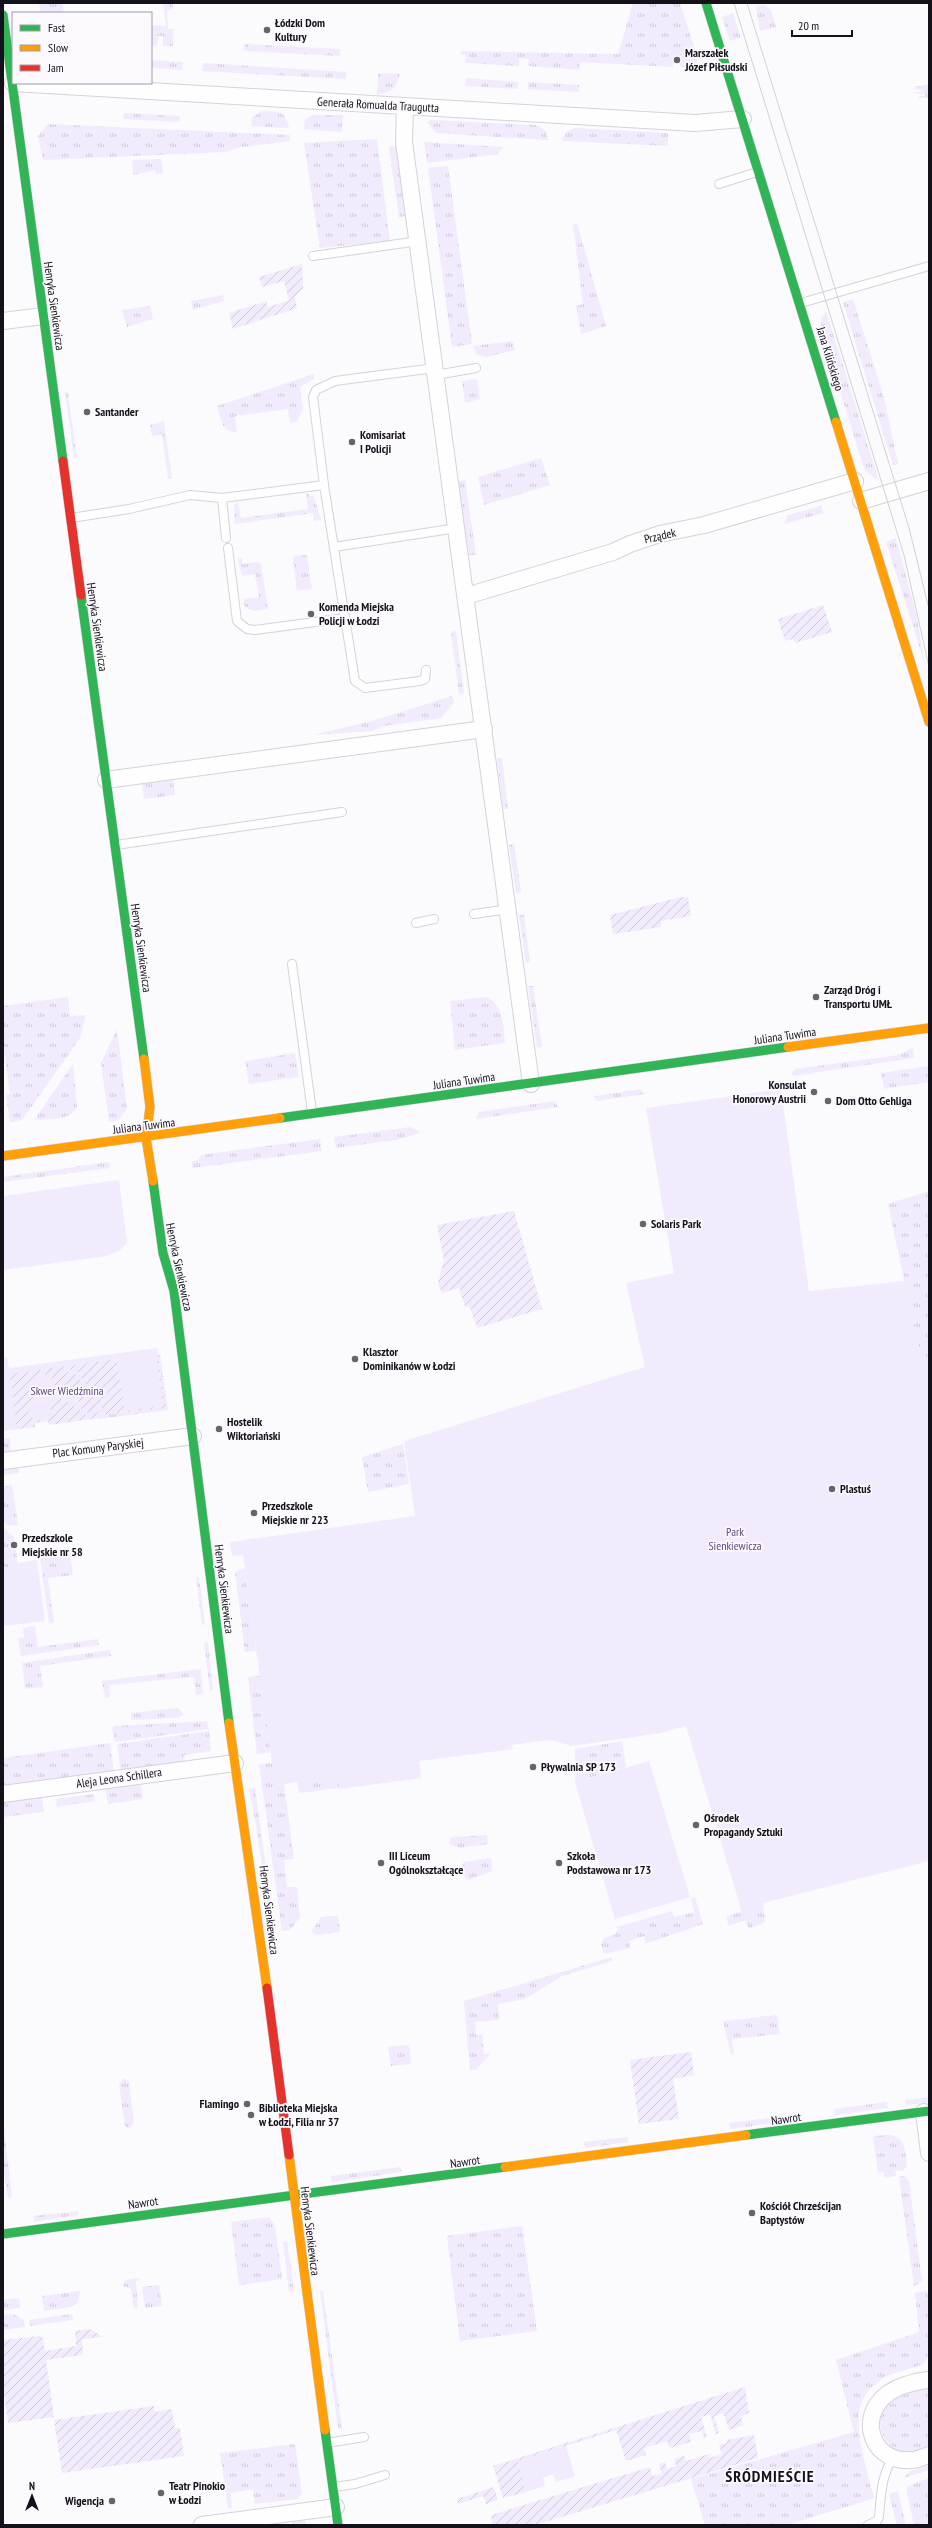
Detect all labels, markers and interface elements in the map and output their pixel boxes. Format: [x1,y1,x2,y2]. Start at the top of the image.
legend [12,12,152,84]
scale bar [792,12,852,38]
place label: Łódzki Dom Kultury [275,15,325,44]
text: 20 m [798,18,819,33]
text: Fast [48,20,66,35]
marker: Łódzki Dom Kultury [262,25,272,35]
text: Slow [48,40,69,55]
place label: Marszałek Józef Piłsudski [684,45,748,74]
marker: Marszałek Józef Piłsudski [672,55,682,65]
text: Jam [47,60,64,75]
street label: Generała Romualda Traugutta [317,94,440,115]
street label: Henryka Sienkiewicza [41,261,68,351]
street label: Jana Kilińskiego [813,324,847,393]
place label: Santander [95,404,139,419]
marker: Santander [82,407,92,417]
place label: Komisariat I Policji [360,427,406,456]
marker: Komisariat I Policji [347,437,357,447]
street label: Prządek [642,524,678,546]
street label: Henryka Sienkiewicza [84,582,111,672]
place label: Komenda Miejska Policji w Łodzi [319,599,394,628]
marker: Komenda Miejska Policji w Łodzi [306,609,316,619]
street label: Henryka Sienkiewicza [128,903,155,993]
place label: Zarząd Dróg i Transportu UMŁ [824,982,893,1011]
marker: Zarząd Dróg i Transportu UMŁ [811,992,821,1002]
street label: Juliana Tuwima [752,1024,817,1047]
street label: Juliana Tuwima [431,1069,496,1092]
place label: Konsulat Honorowy Austrii [733,1077,806,1106]
marker: Konsulat Honorowy Austrii [809,1087,819,1097]
place label: Dom Otto Gehliga [836,1093,912,1108]
marker: Dom Otto Gehliga [823,1096,833,1106]
street label: Juliana Tuwima [111,1114,176,1137]
place label: Solaris Park [651,1216,701,1231]
marker: Solaris Park [638,1219,648,1229]
street label: Henryka Sienkiewicza [163,1222,196,1312]
place label: Klasztor Dominikanów w Łodzi [363,1344,456,1373]
marker: Klasztor Dominikanów w Łodzi [350,1354,360,1364]
park label: Skwer Wiedźmina [31,1383,104,1398]
place label: Hostelik Wiktoriański [226,1414,281,1443]
marker: Hostelik Wiktoriański [214,1424,224,1434]
street label: Plac Komuny Paryskiej [51,1434,144,1461]
place label: Plastuś [840,1481,871,1496]
marker: Plastuś [827,1484,837,1494]
place label: Przedszkole Miejskie nr 223 [262,1498,329,1527]
marker: Przedszkole Miejskie nr 223 [249,1508,259,1518]
park label: Park Sienkiewicza [708,1524,762,1553]
place label: Przedszkole Miejskie nr 58 [22,1530,83,1559]
marker: Przedszkole Miejskie nr 58 [9,1540,19,1550]
street label: Henryka Sienkiewicza [212,1544,237,1634]
place label: Pływalnia SP 173 [541,1759,616,1774]
marker: Pływalnia SP 173 [528,1762,538,1772]
street label: Aleja Leona Schillera [75,1764,163,1791]
place label: Ośrodek Propagandy Sztuki [704,1810,783,1839]
marker: Ośrodek Propagandy Sztuki [691,1820,701,1830]
place label: III Liceum Ogólnokształcące [389,1848,464,1877]
place label: Szkoła Podstawowa nr 173 [567,1848,651,1877]
marker: III Liceum Ogólnokształcące [376,1858,386,1868]
marker: Szkoła Podstawowa nr 173 [554,1858,564,1868]
street label: Henryka Sienkiewicza [257,1865,282,1955]
place label: Flamingo [199,2096,240,2111]
marker: Flamingo [242,2099,252,2109]
place label: Biblioteka Miejska w Łodzi, Filia nr 37 [258,2100,339,2129]
street label: Nawrot [770,2109,803,2128]
marker: Biblioteka Miejska w Łodzi, Filia nr 37 [246,2110,256,2120]
street label: Nawrot [449,2152,482,2171]
street label: Henryka Sienkiewicza [298,2186,323,2276]
street label: Nawrot [127,2193,160,2212]
place label: Kościół Chrześcijan Baptystów [760,2198,841,2227]
marker: Kościół Chrześcijan Baptystów [747,2208,757,2218]
district label: ŚRÓDMIEŚCIE [725,2466,815,2486]
north arrow [12,2476,52,2516]
place label: Teatr Pinokio w Łodzi [168,2478,226,2507]
text: N [29,2479,35,2493]
marker: Teatr Pinokio w Łodzi [156,2488,166,2498]
place label: Wigencja [64,2493,104,2508]
marker: Wigencja [107,2496,117,2506]

